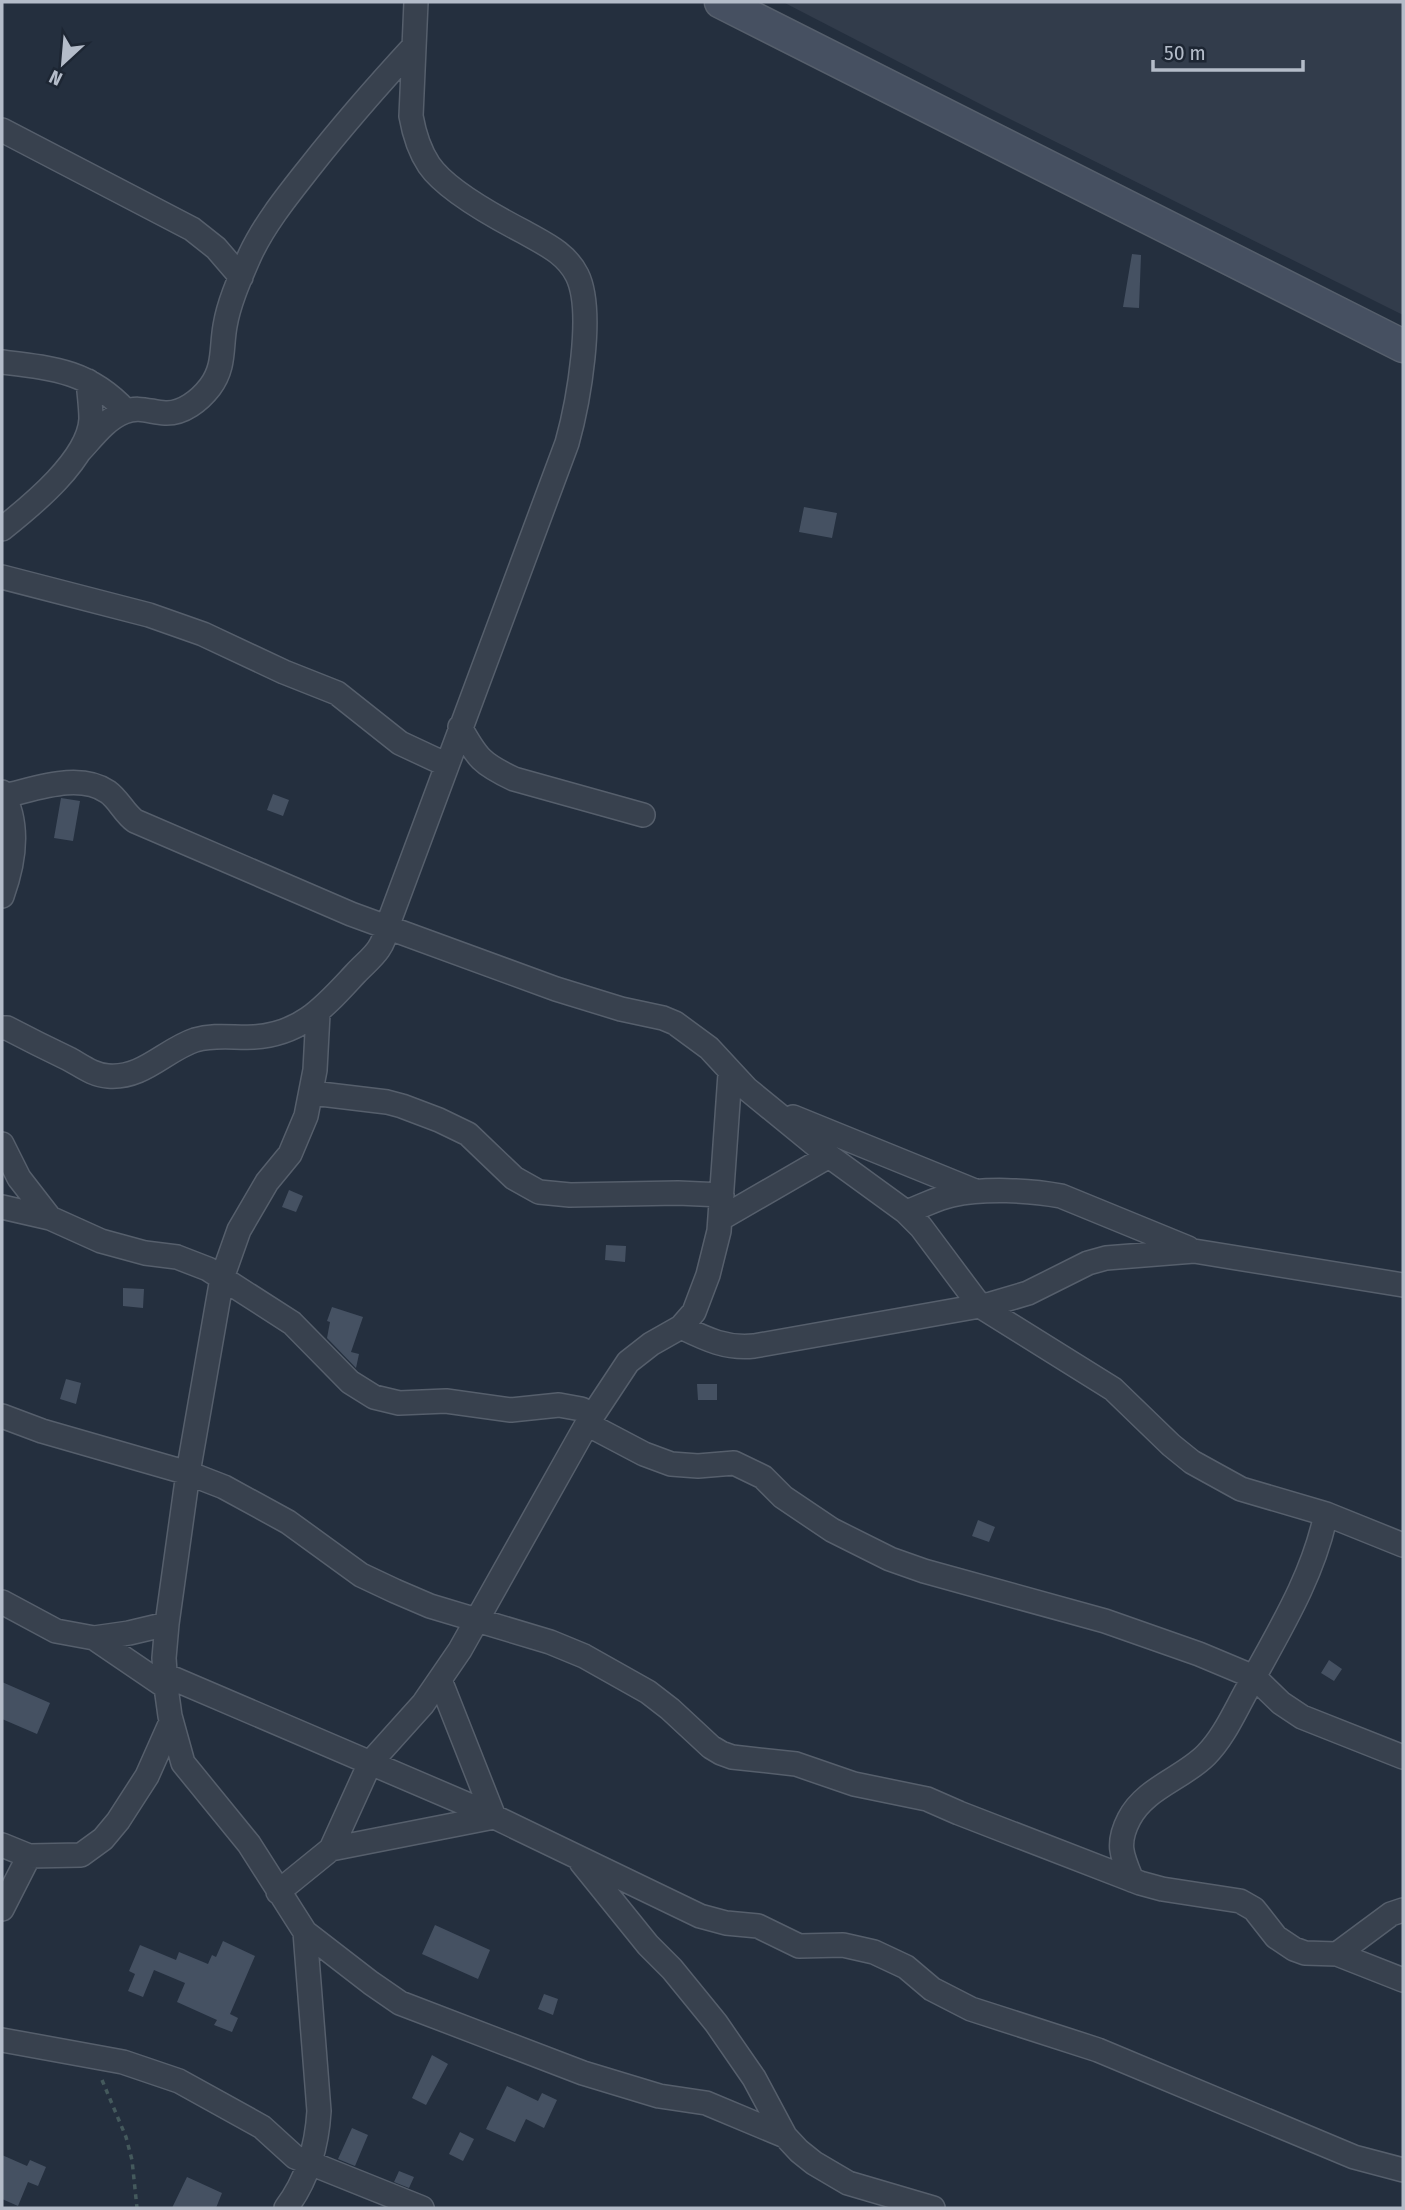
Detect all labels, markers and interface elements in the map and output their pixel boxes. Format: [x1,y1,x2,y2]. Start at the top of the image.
north arrow [28,28,98,98]
scale bar [1153,28,1304,72]
text: 50 m [1164,40,1206,66]
text: N [46,65,66,91]

